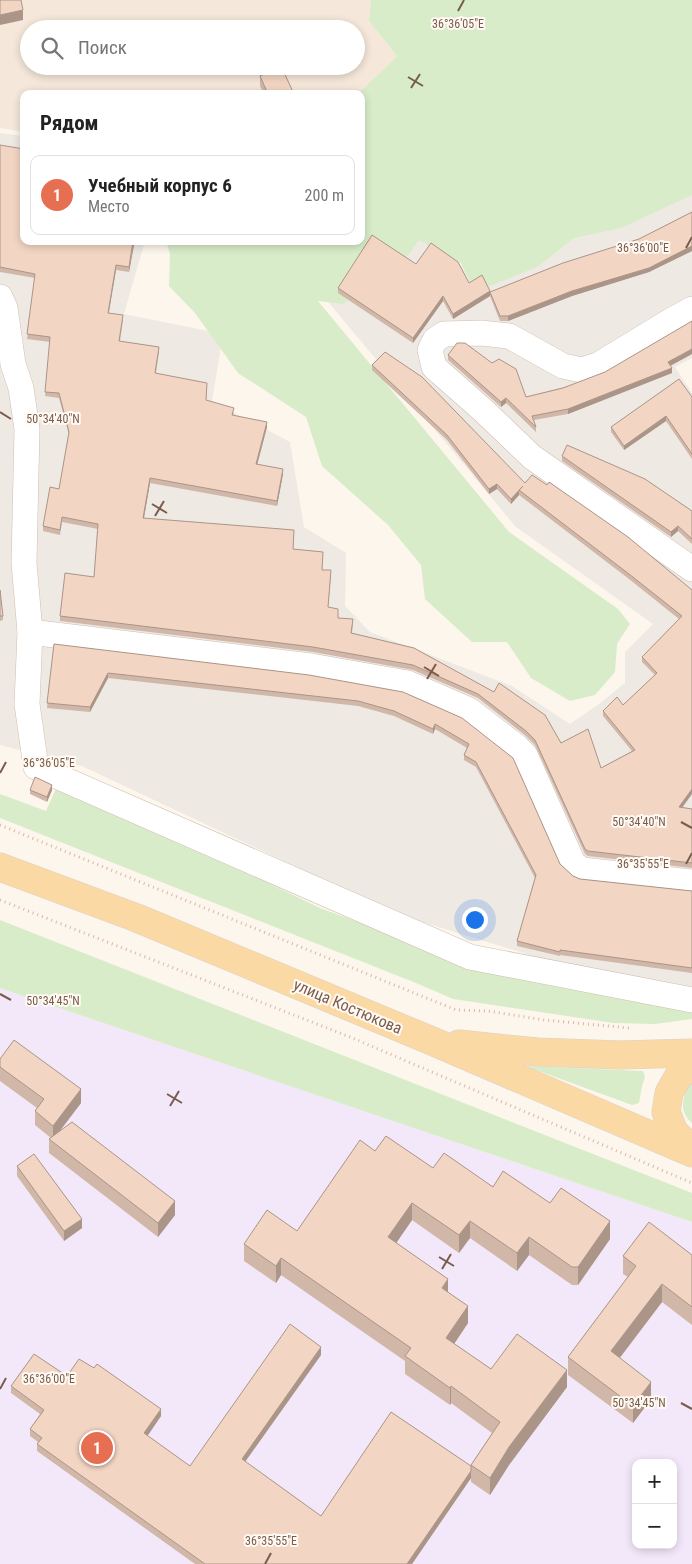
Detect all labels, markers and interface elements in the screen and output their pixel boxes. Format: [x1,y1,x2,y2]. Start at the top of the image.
text: 36°36'05"E [432,17,484,31]
search box [20,20,365,75]
icon: search [38,34,66,62]
text: Поиск [78,36,127,59]
text: Рядом [40,111,99,135]
text: Учебный корпус 6 [88,174,232,197]
text: 1 [53,186,61,205]
text: 200 m [305,186,344,205]
text: Место [88,197,129,216]
text: 36°36'00"E [617,241,669,255]
text: 50°34'40"N [26,412,80,426]
text: 36°36'05"E [23,756,75,770]
text: 50°34'40"N [612,815,666,829]
text: 36°35'55"E [617,857,669,871]
your location [462,907,488,933]
street label: улица Костюкова [291,975,405,1038]
text: 50°34'45"N [26,994,80,1008]
text: 36°36'00"E [23,1372,75,1386]
text: 50°34'45"N [612,1396,666,1410]
pin: 1 [81,1429,113,1467]
map controls [632,1459,677,1549]
button: + [632,1459,677,1504]
button: − [632,1504,677,1549]
text: 36°35'55"E [245,1534,297,1548]

